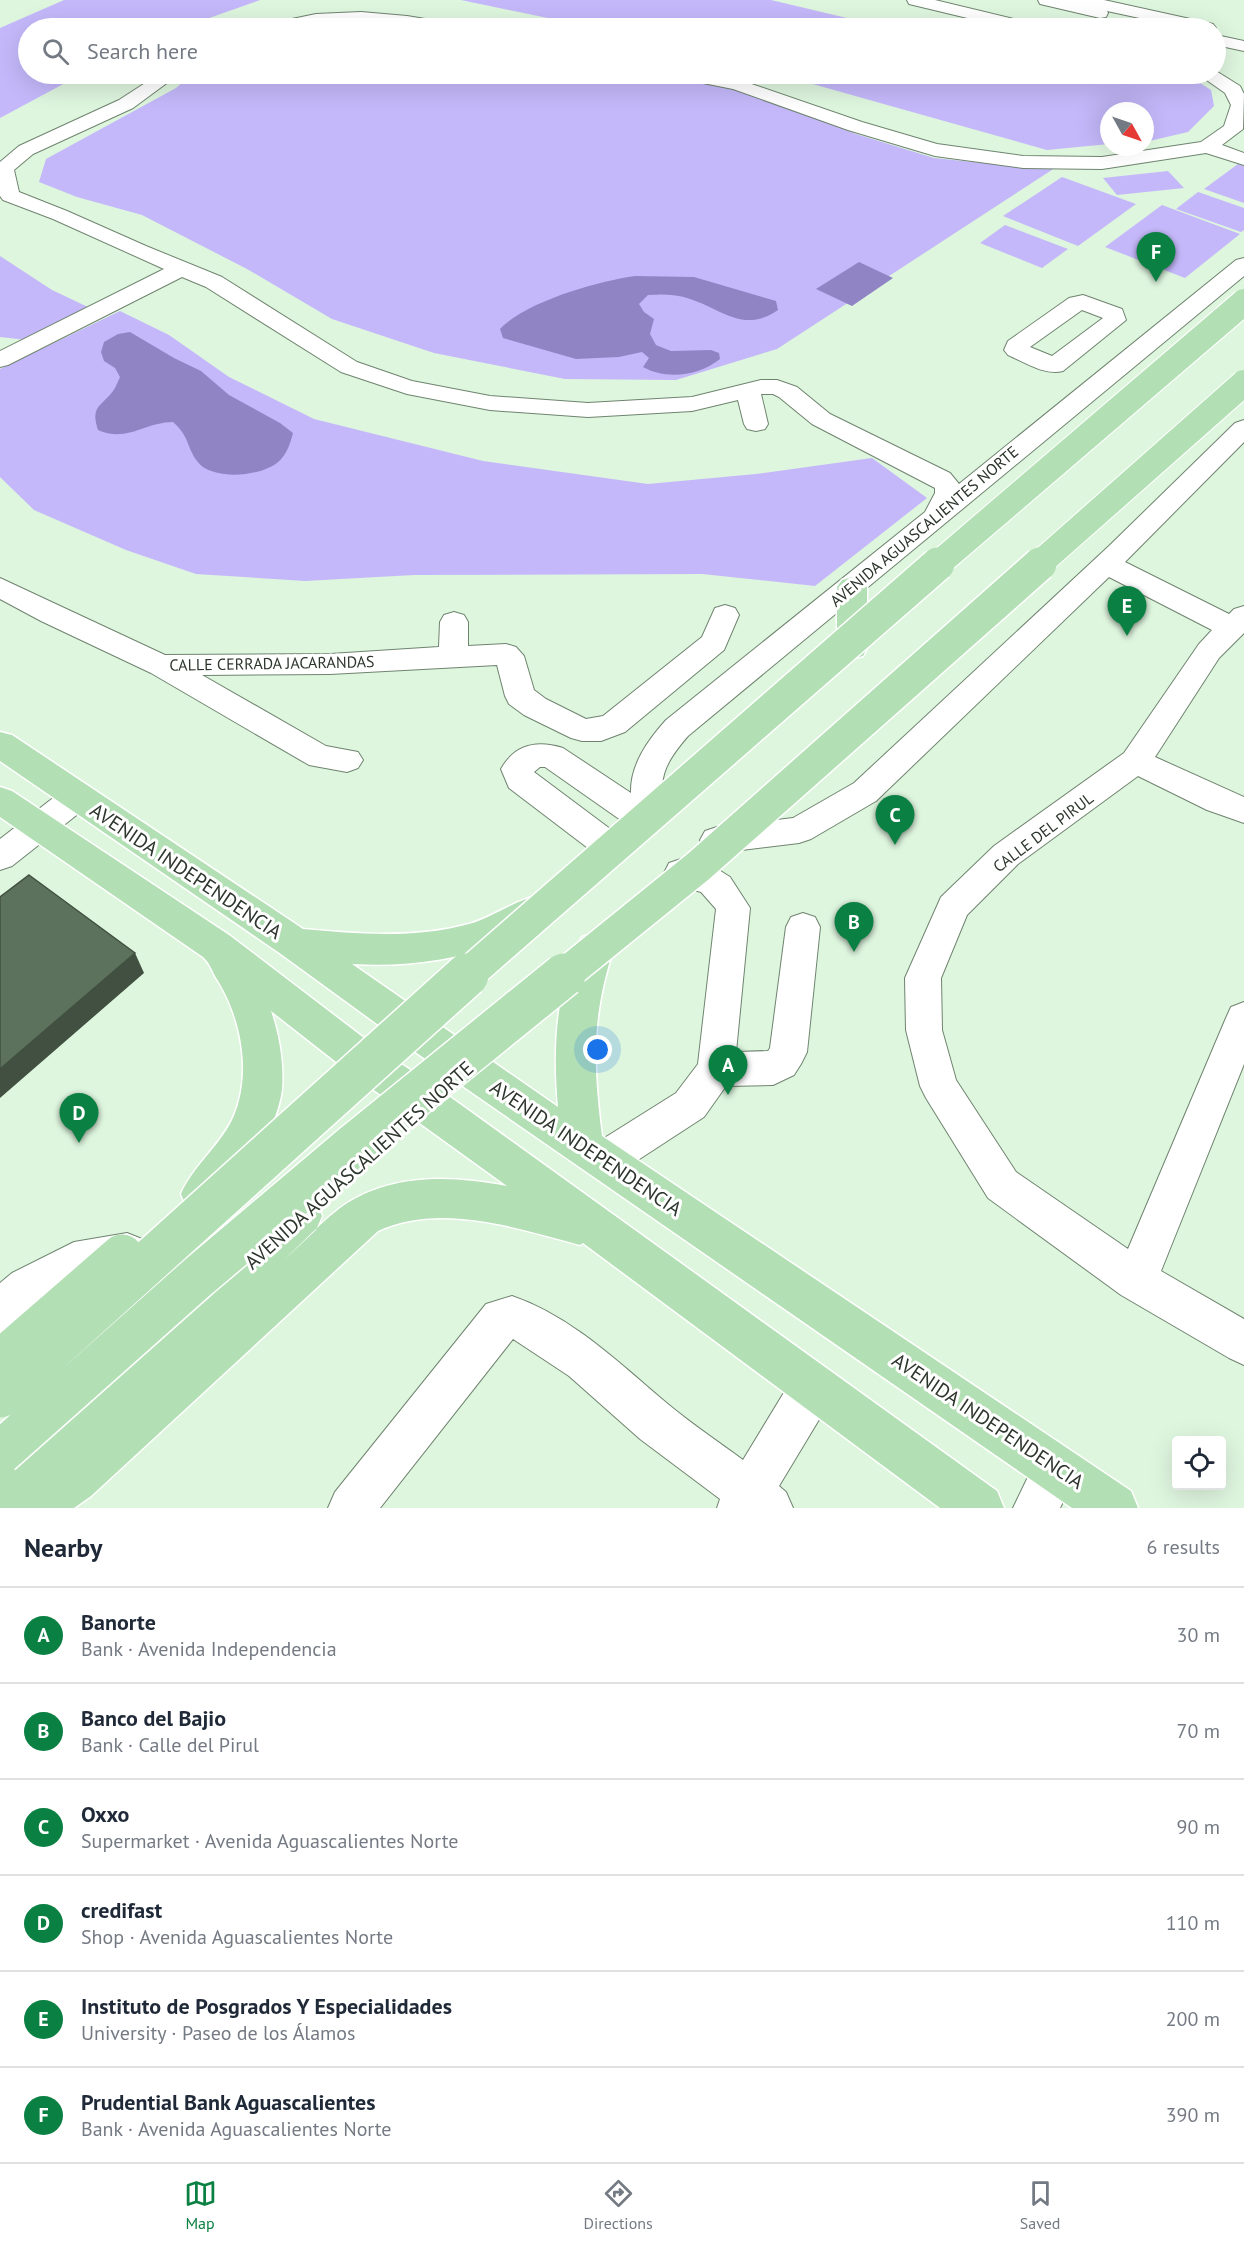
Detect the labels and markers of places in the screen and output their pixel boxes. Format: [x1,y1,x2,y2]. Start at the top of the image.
pin: F [1136,232,1176,282]
pin: E [1108,586,1146,636]
pin: C [876,796,914,845]
pin: B [834,902,874,952]
pin: A [708,1046,748,1095]
pin: D [60,1094,98,1143]

